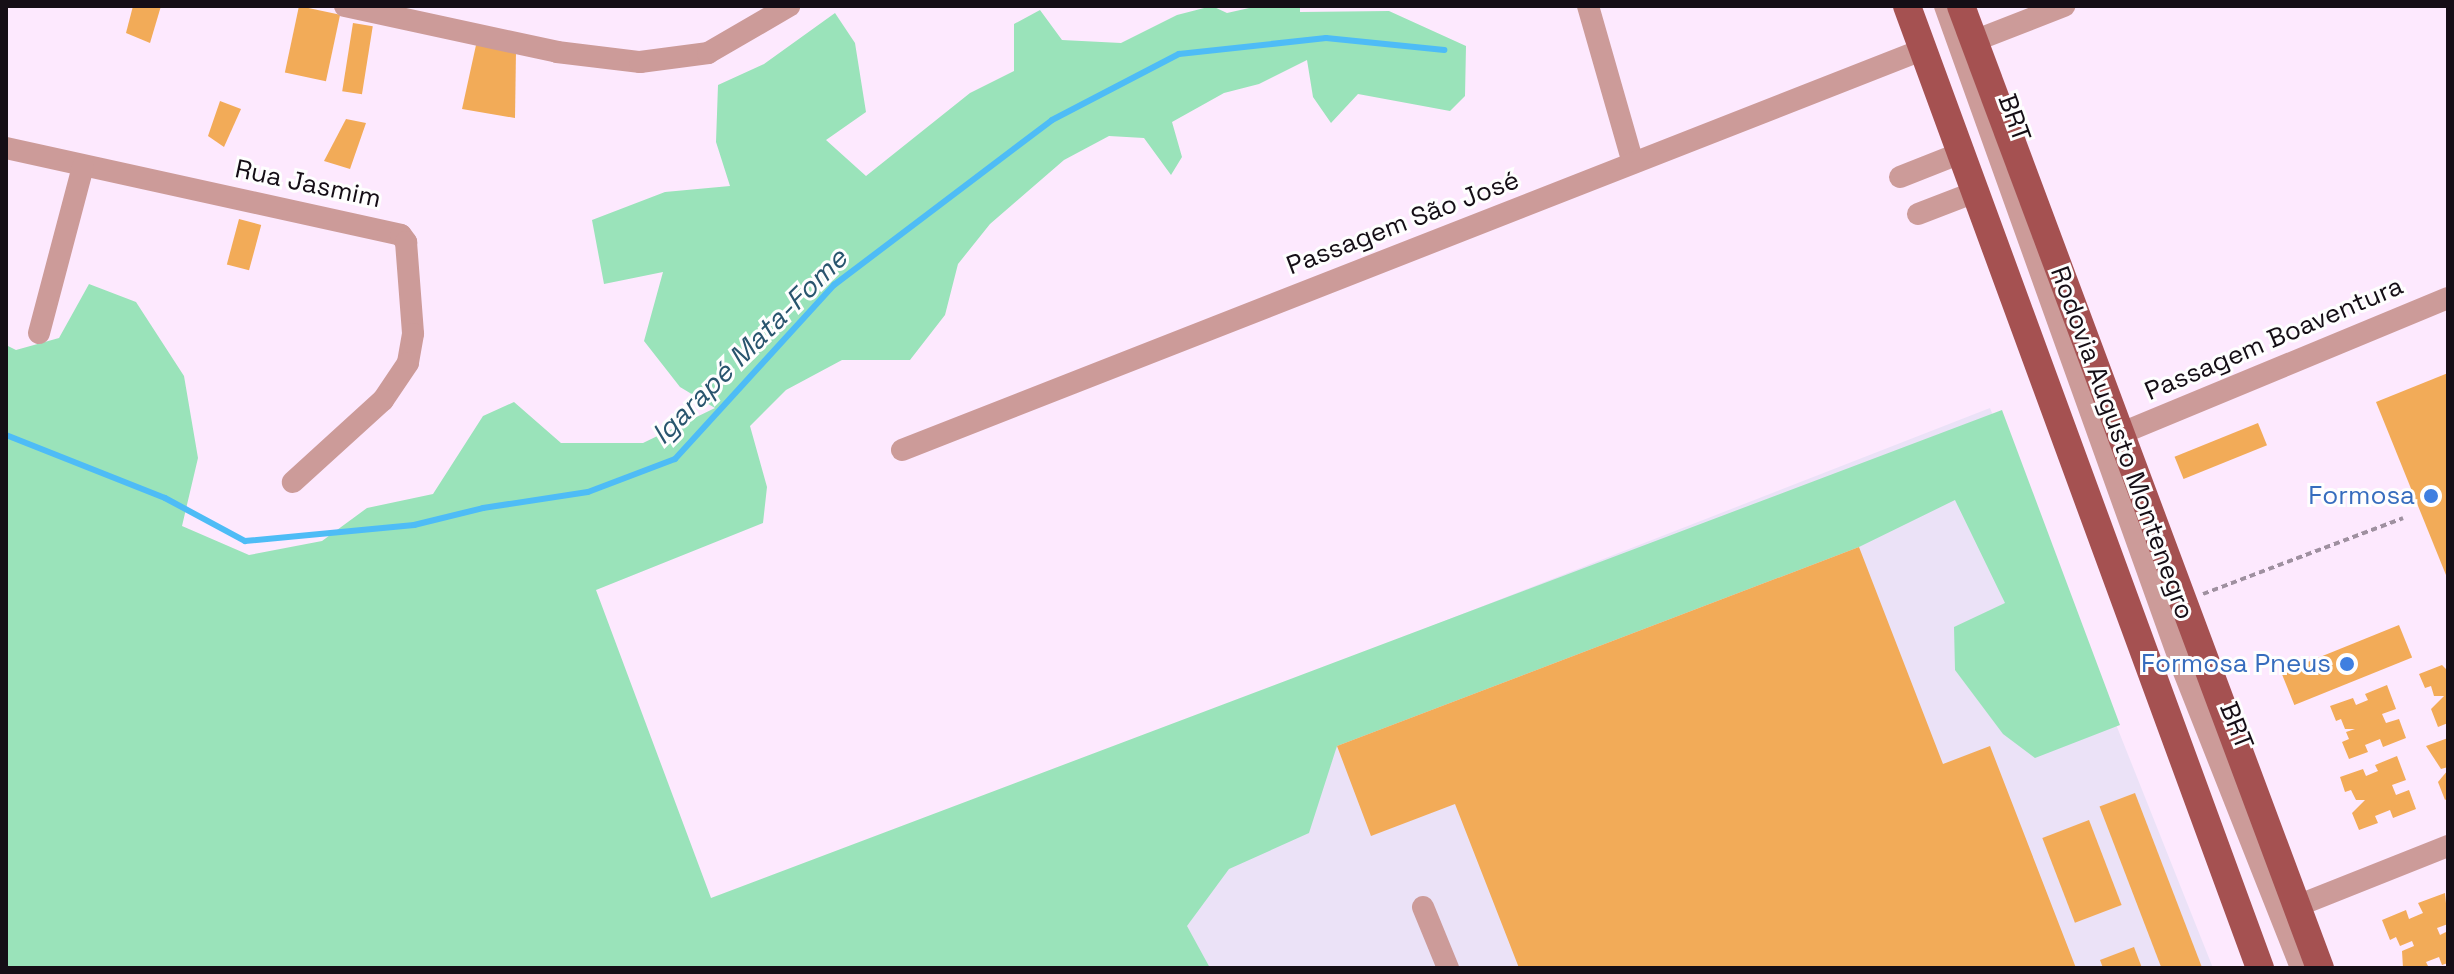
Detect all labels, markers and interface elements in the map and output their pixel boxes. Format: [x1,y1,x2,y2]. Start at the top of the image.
street label: BRT [1991,90,2037,146]
street label: Rua Jasmim [232,153,384,215]
street label: Passagem São José [1282,164,1524,282]
water label: Igarapé Mata-Fome [644,241,854,451]
street label: Rodovia Augusto Montenegro [2043,262,2201,624]
street label: Passagem Boaventura [2140,270,2408,408]
place label: Formosa [2308,480,2415,512]
marker: Formosa [2422,487,2440,505]
place label: Formosa Pneus [2141,648,2331,680]
marker: Formosa Pneus [2338,655,2356,673]
street label: BRT [2212,698,2260,754]

